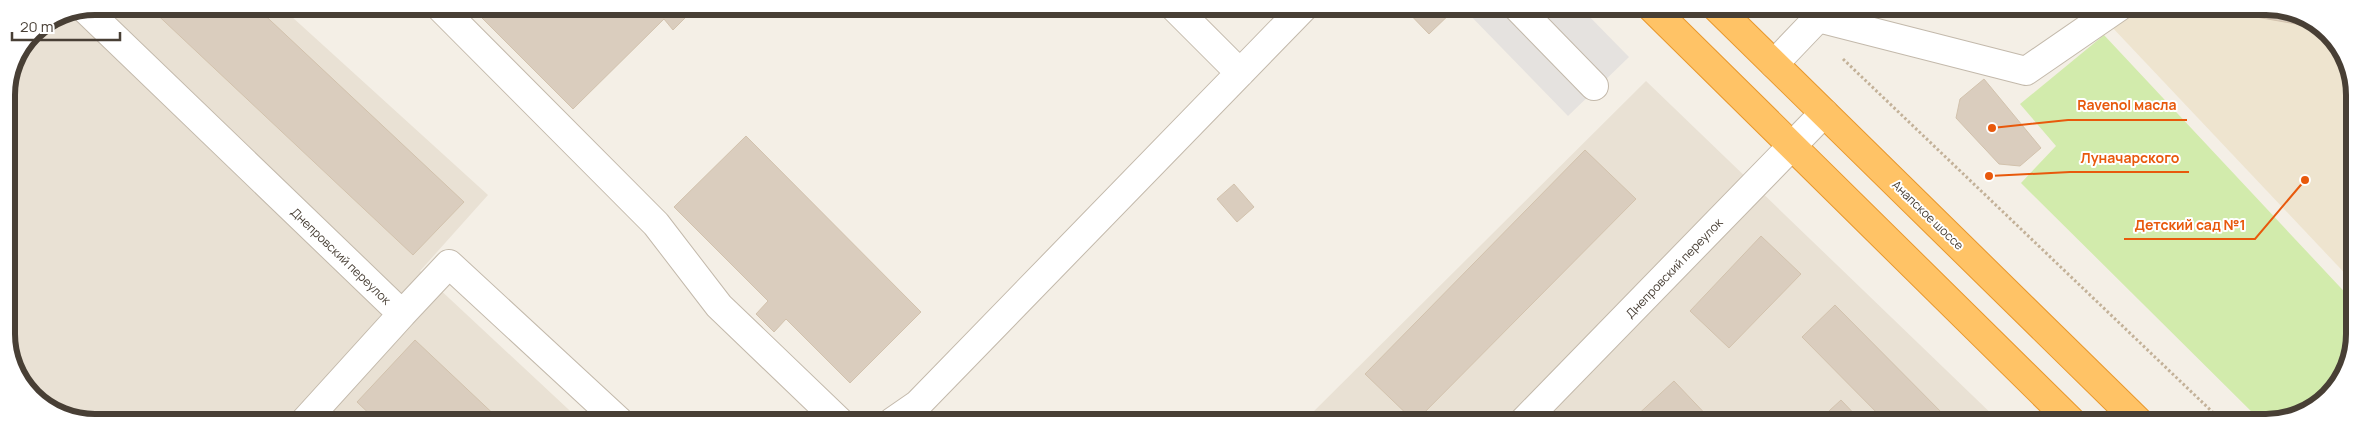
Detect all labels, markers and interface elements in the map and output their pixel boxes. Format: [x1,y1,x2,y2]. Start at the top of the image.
scale bar [12,10,120,42]
text: 20 m [20,16,53,37]
callout: Ravenol масла [2068,91,2187,120]
text: Ravenol масла [2077,95,2177,114]
callout: Луначарского [2070,143,2189,172]
text: Луначарского [2081,148,2180,167]
street label: Анапское шоссе [1888,176,1968,254]
street label: Днепровский переулок [287,204,395,309]
callout: Детский сад №1 [2124,210,2255,239]
street label: Днепровский переулок [1622,214,1727,322]
text: Детский сад №1 [2134,215,2246,234]

